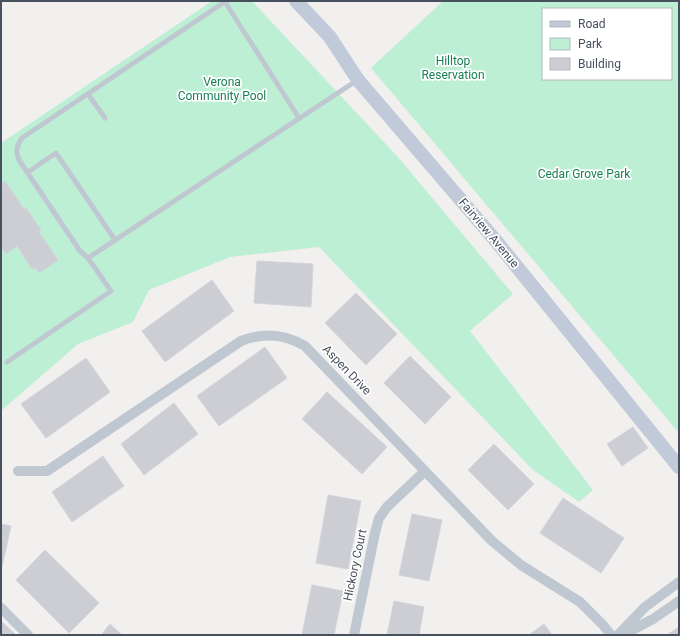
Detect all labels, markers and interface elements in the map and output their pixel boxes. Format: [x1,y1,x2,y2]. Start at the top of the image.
legend [542,8,672,80]
text: Road [578,17,606,31]
text: Park [578,37,603,51]
park label: Hilltop Reservation [421,54,485,82]
text: Building [578,57,621,71]
park label: Verona Community Pool [178,75,266,103]
park label: Cedar Grove Park [538,167,631,181]
street label: Fairview Avenue [456,195,522,271]
street label: Aspen Drive [320,342,374,398]
street label: Hickory Court [341,528,369,602]

